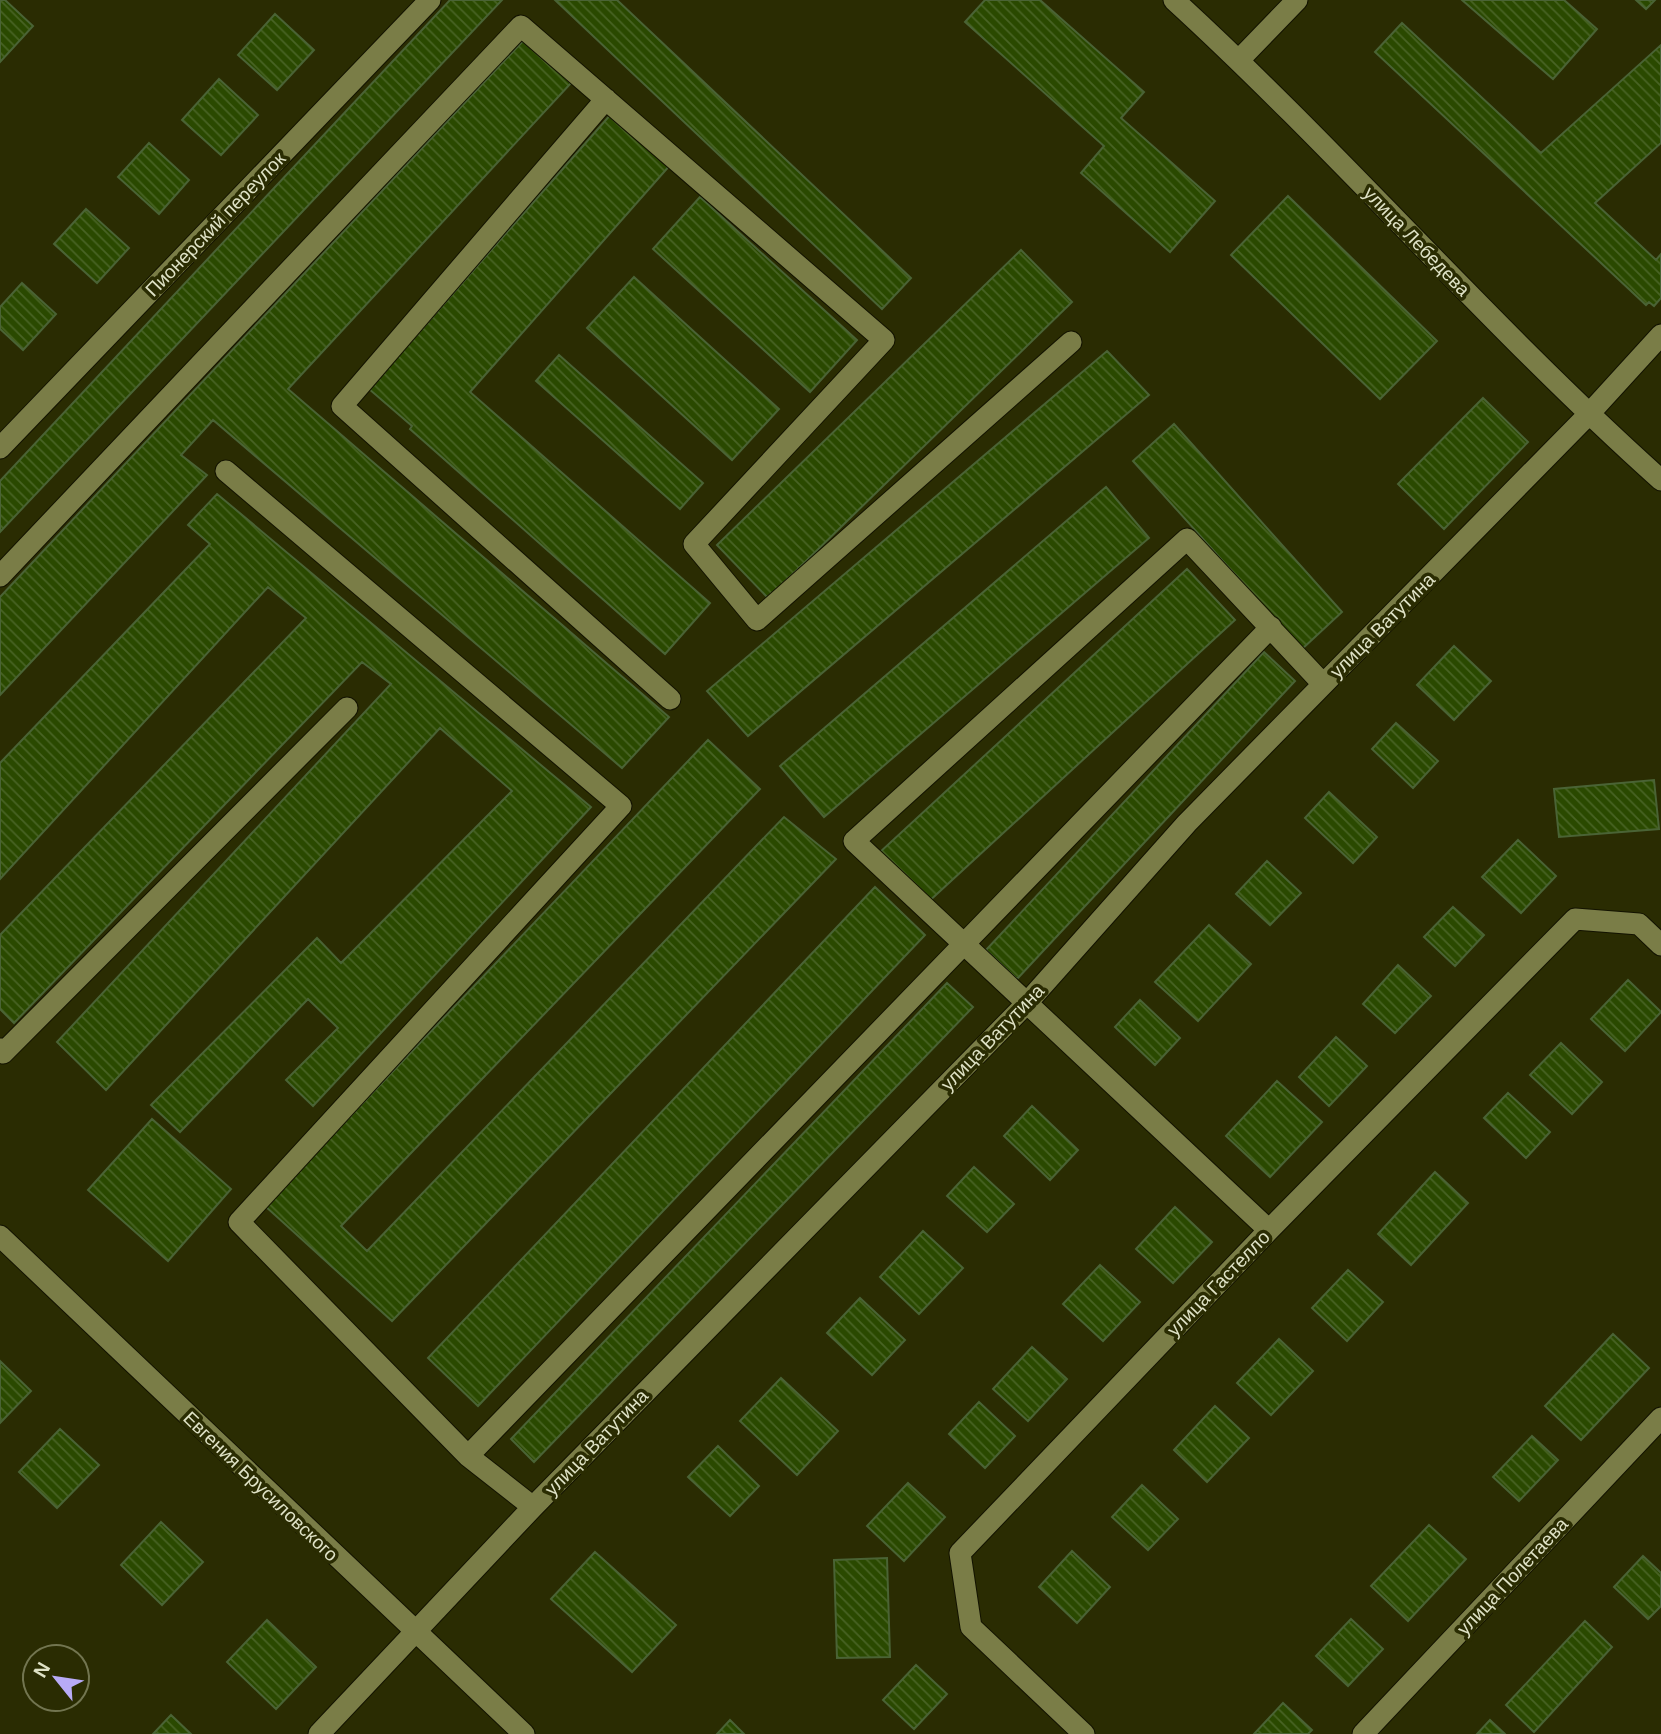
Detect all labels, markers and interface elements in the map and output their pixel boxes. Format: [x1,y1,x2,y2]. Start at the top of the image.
street label: Пионерский переулок [141,148,290,301]
street label: улица Лебедева [1359,183,1474,300]
street label: улица Ватутина [1326,568,1439,682]
street label: улица Ватутина [936,980,1049,1095]
street label: улица Гастелло [1163,1226,1274,1340]
street label: улица Ватутина [540,1385,653,1500]
street label: Евгения Брусиловского [179,1407,342,1566]
street label: улица Полетаева [1453,1513,1572,1639]
north arrow [21,1643,91,1713]
text: N [29,1659,54,1681]

